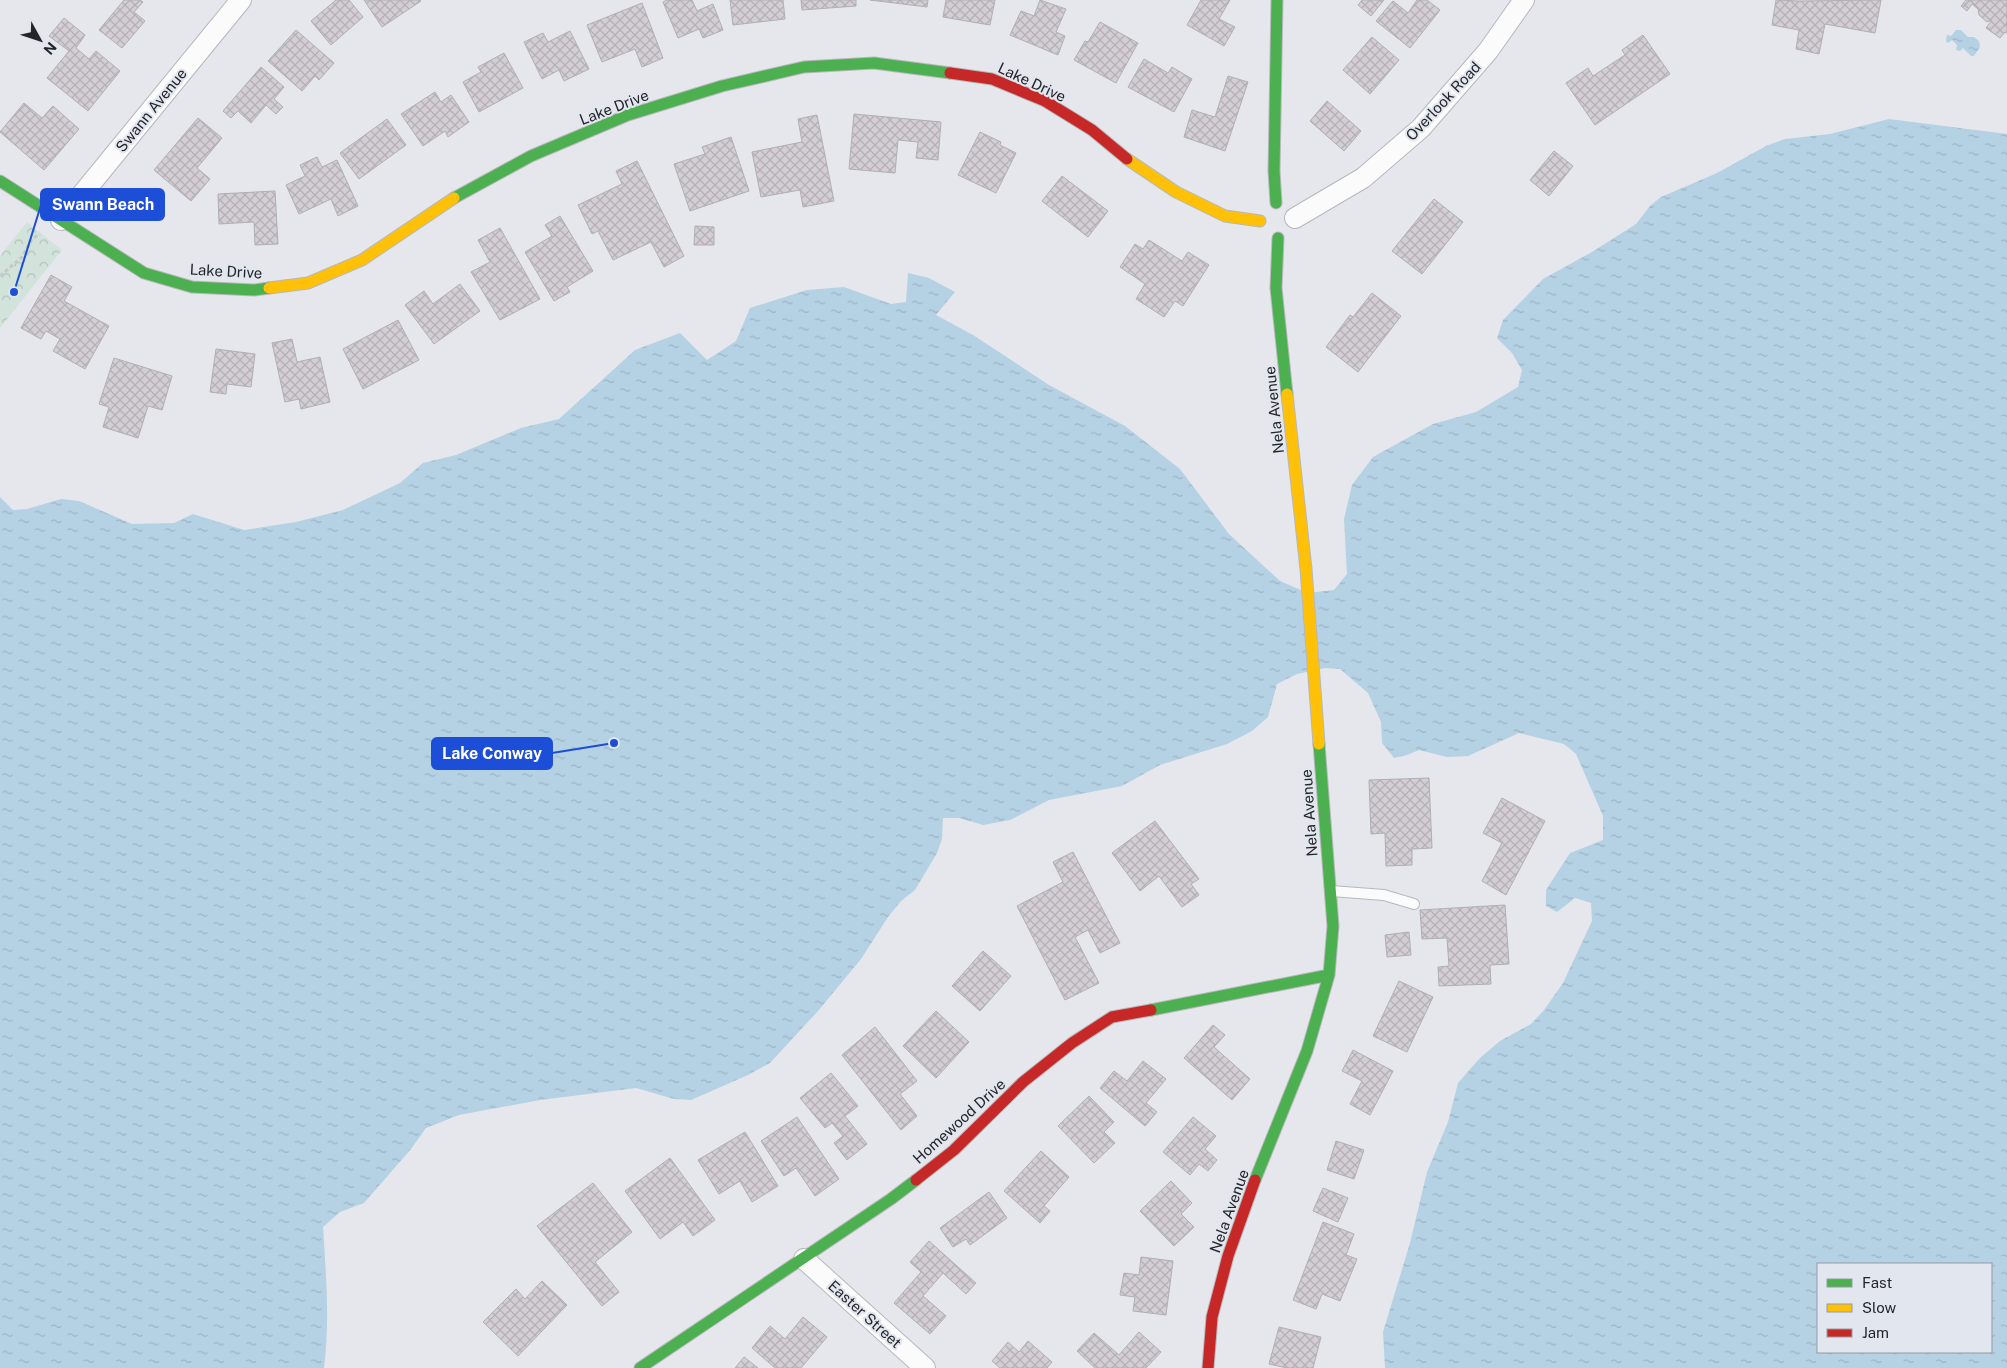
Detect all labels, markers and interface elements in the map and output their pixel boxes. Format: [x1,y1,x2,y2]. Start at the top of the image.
north arrow [15,15,65,65]
text: N [40,39,60,58]
street label: Overlook Road [1402,58,1484,144]
street label: Lake Drive [995,59,1069,105]
street label: Swann Avenue [112,65,190,155]
street label: Lake Drive [577,86,651,128]
callout: Swann Beach [41,189,164,220]
text: Swann Beach [52,195,154,214]
street label: Lake Drive [189,261,263,281]
street label: Nela Avenue [1261,366,1287,454]
callout: Lake Conway [432,738,552,769]
text: Lake Conway [442,744,542,763]
street label: Nela Avenue [1297,769,1321,857]
street label: Homewood Drive [909,1075,1009,1167]
street label: Nela Avenue [1206,1167,1252,1255]
legend [1817,1263,1992,1353]
text: Fast [1862,1274,1892,1291]
street label: Easter Street [825,1277,905,1351]
text: Slow [1862,1299,1897,1316]
text: Jam [1862,1324,1889,1341]

